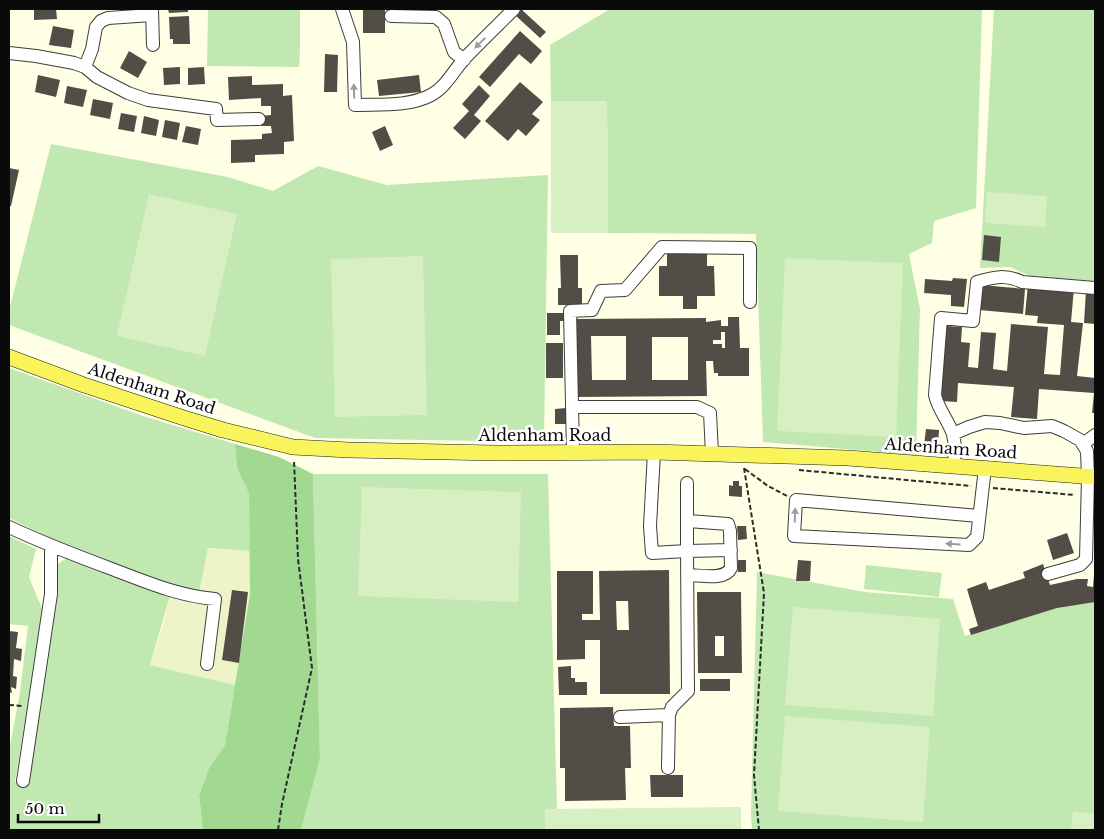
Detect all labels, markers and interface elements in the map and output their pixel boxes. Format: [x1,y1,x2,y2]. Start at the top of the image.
one-way arrow [474,37,486,49]
one-way arrow [350,83,358,99]
street label: Aldenham Road [85,358,218,418]
street label: Aldenham Road [478,425,612,445]
street label: Aldenham Road [883,433,1018,463]
one-way arrow [791,507,799,523]
one-way arrow [945,540,961,548]
scale bar [18,792,99,824]
text: 50 m [25,799,65,818]

